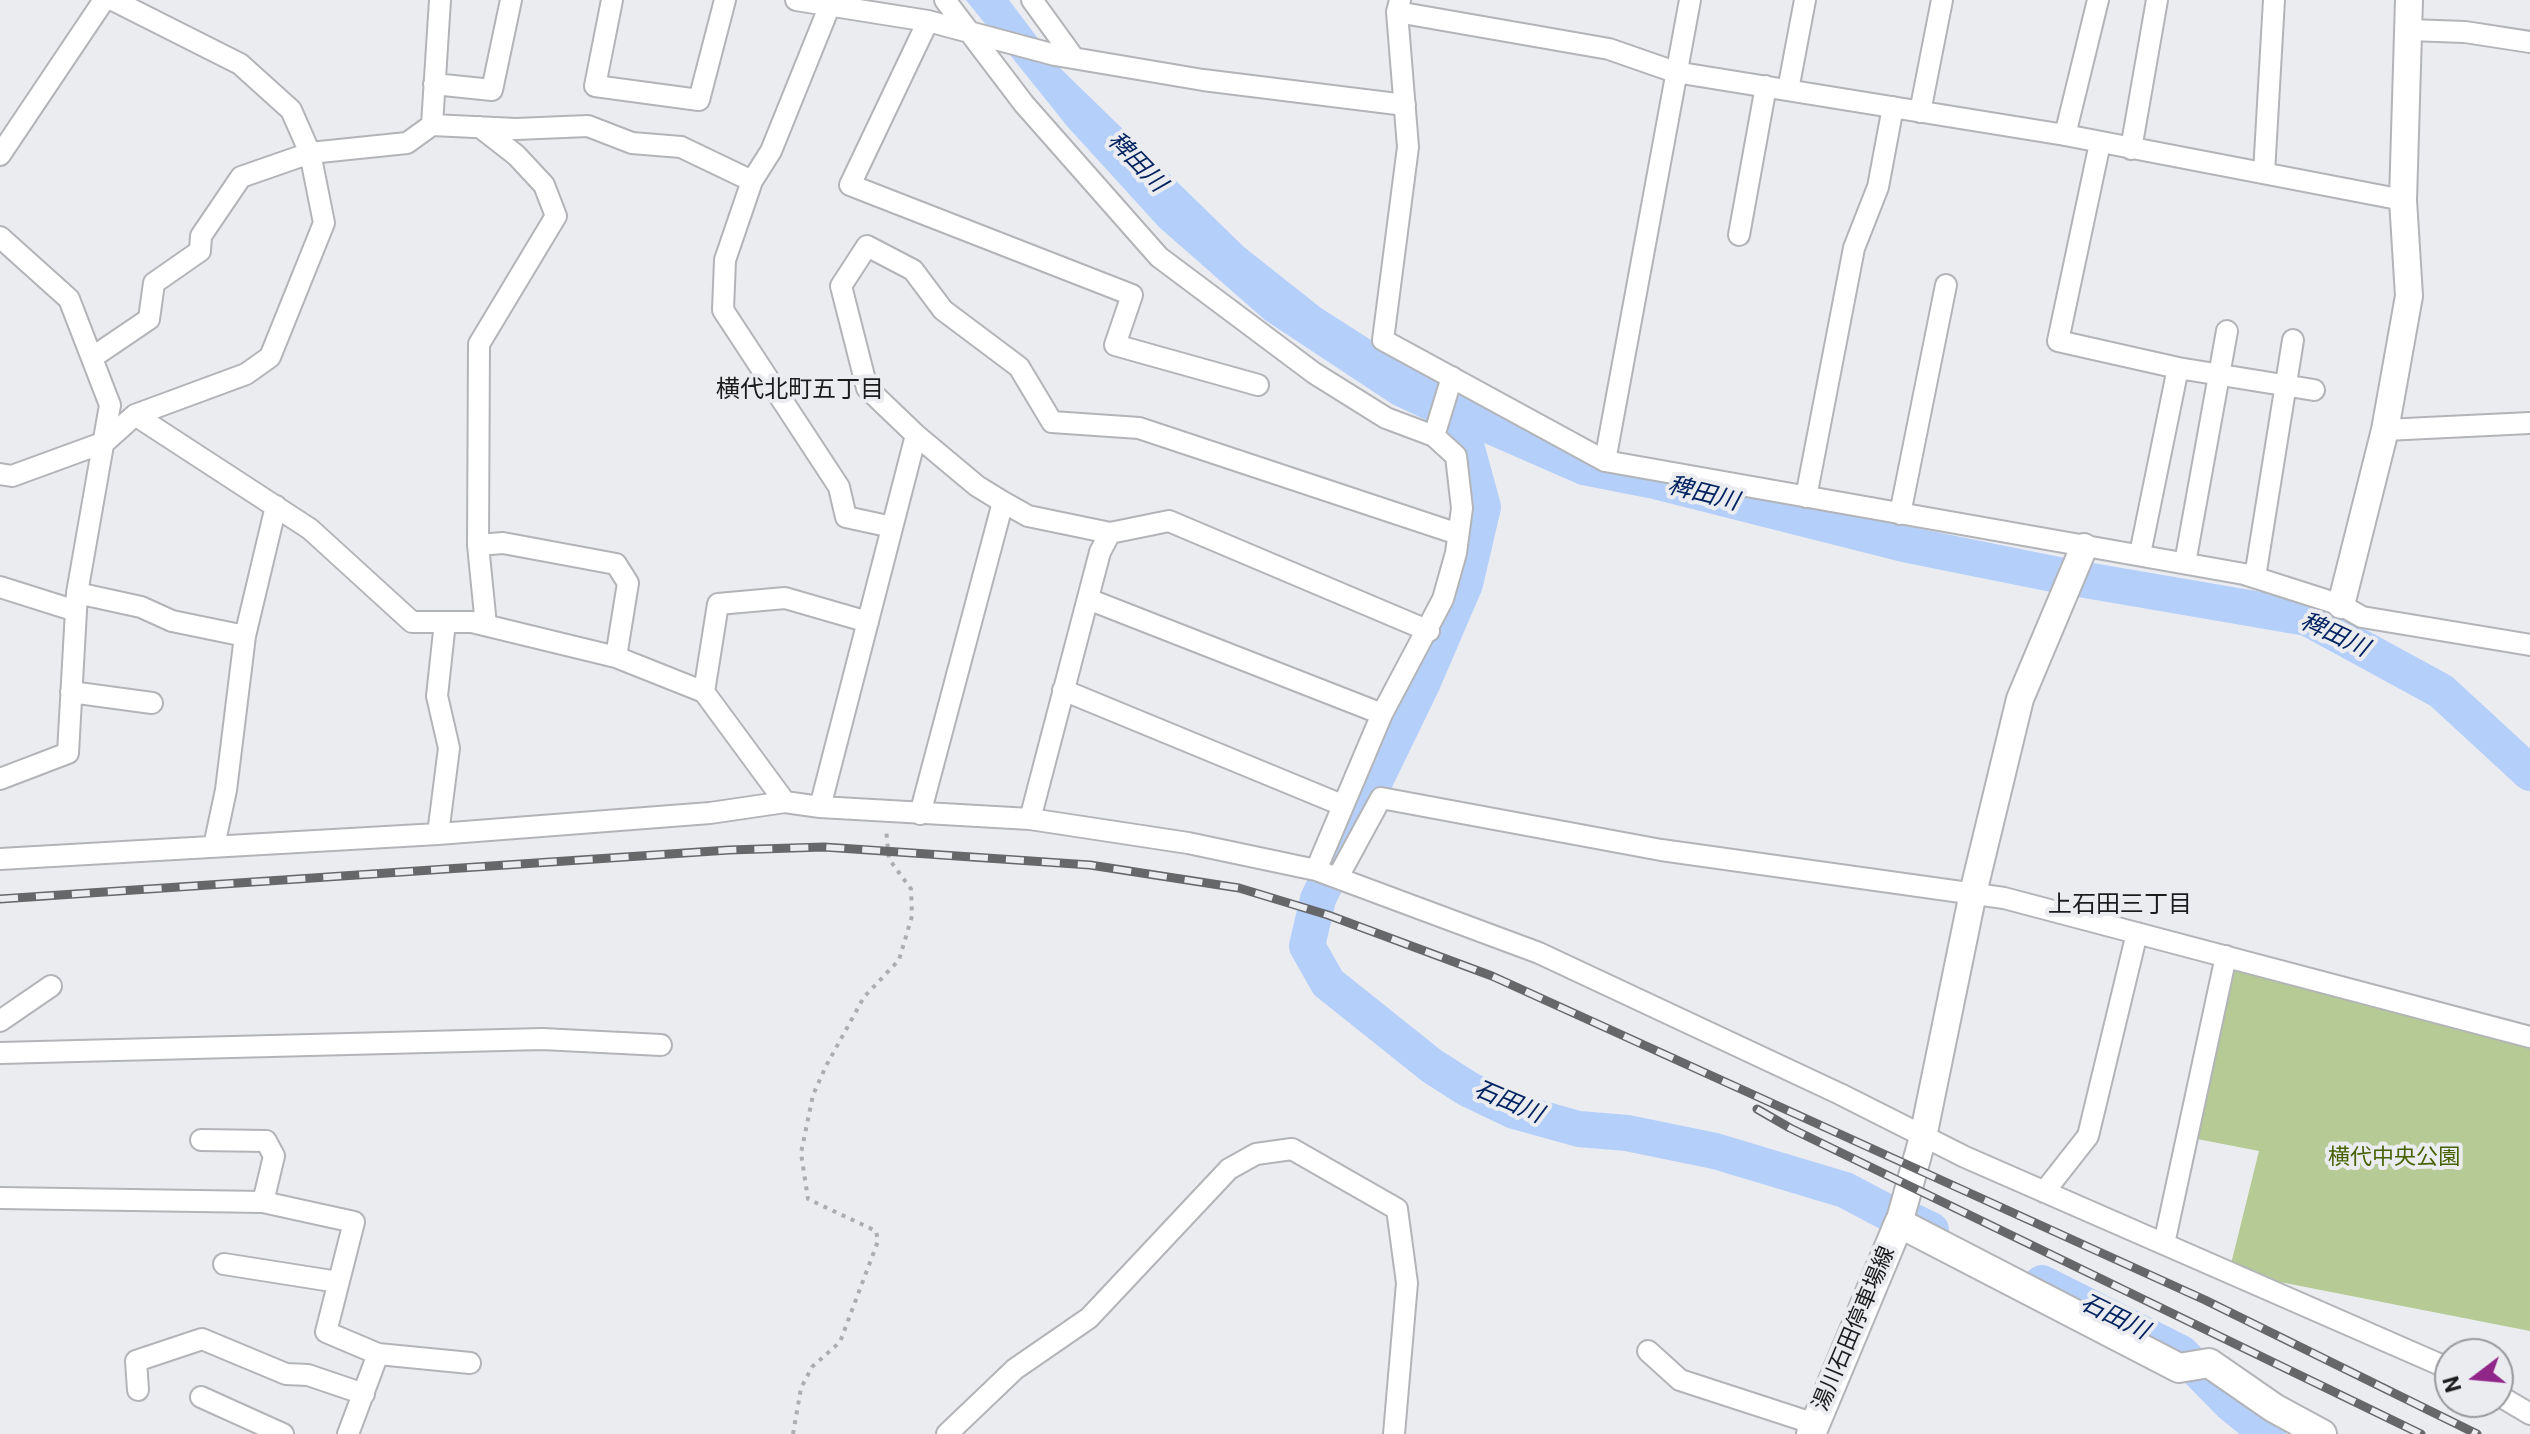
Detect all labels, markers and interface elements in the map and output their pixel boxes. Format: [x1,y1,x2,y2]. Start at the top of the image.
water label: 稗田川 [1101,127,1171,199]
district label: 横代北町五丁目 [716,377,884,405]
water label: 稗田川 [1665,472,1741,518]
water label: 稗田川 [2295,608,2373,664]
district label: 上石田三丁目 [2048,892,2192,920]
water label: 石田川 [1469,1076,1547,1130]
park label: 横代中央公園 [2328,1145,2460,1171]
street label: 湯川石田停車場線 [1808,1243,1902,1415]
water label: 石田川 [2075,1289,2153,1347]
north arrow [2434,1338,2514,1418]
text: N [2438,1373,2467,1395]

